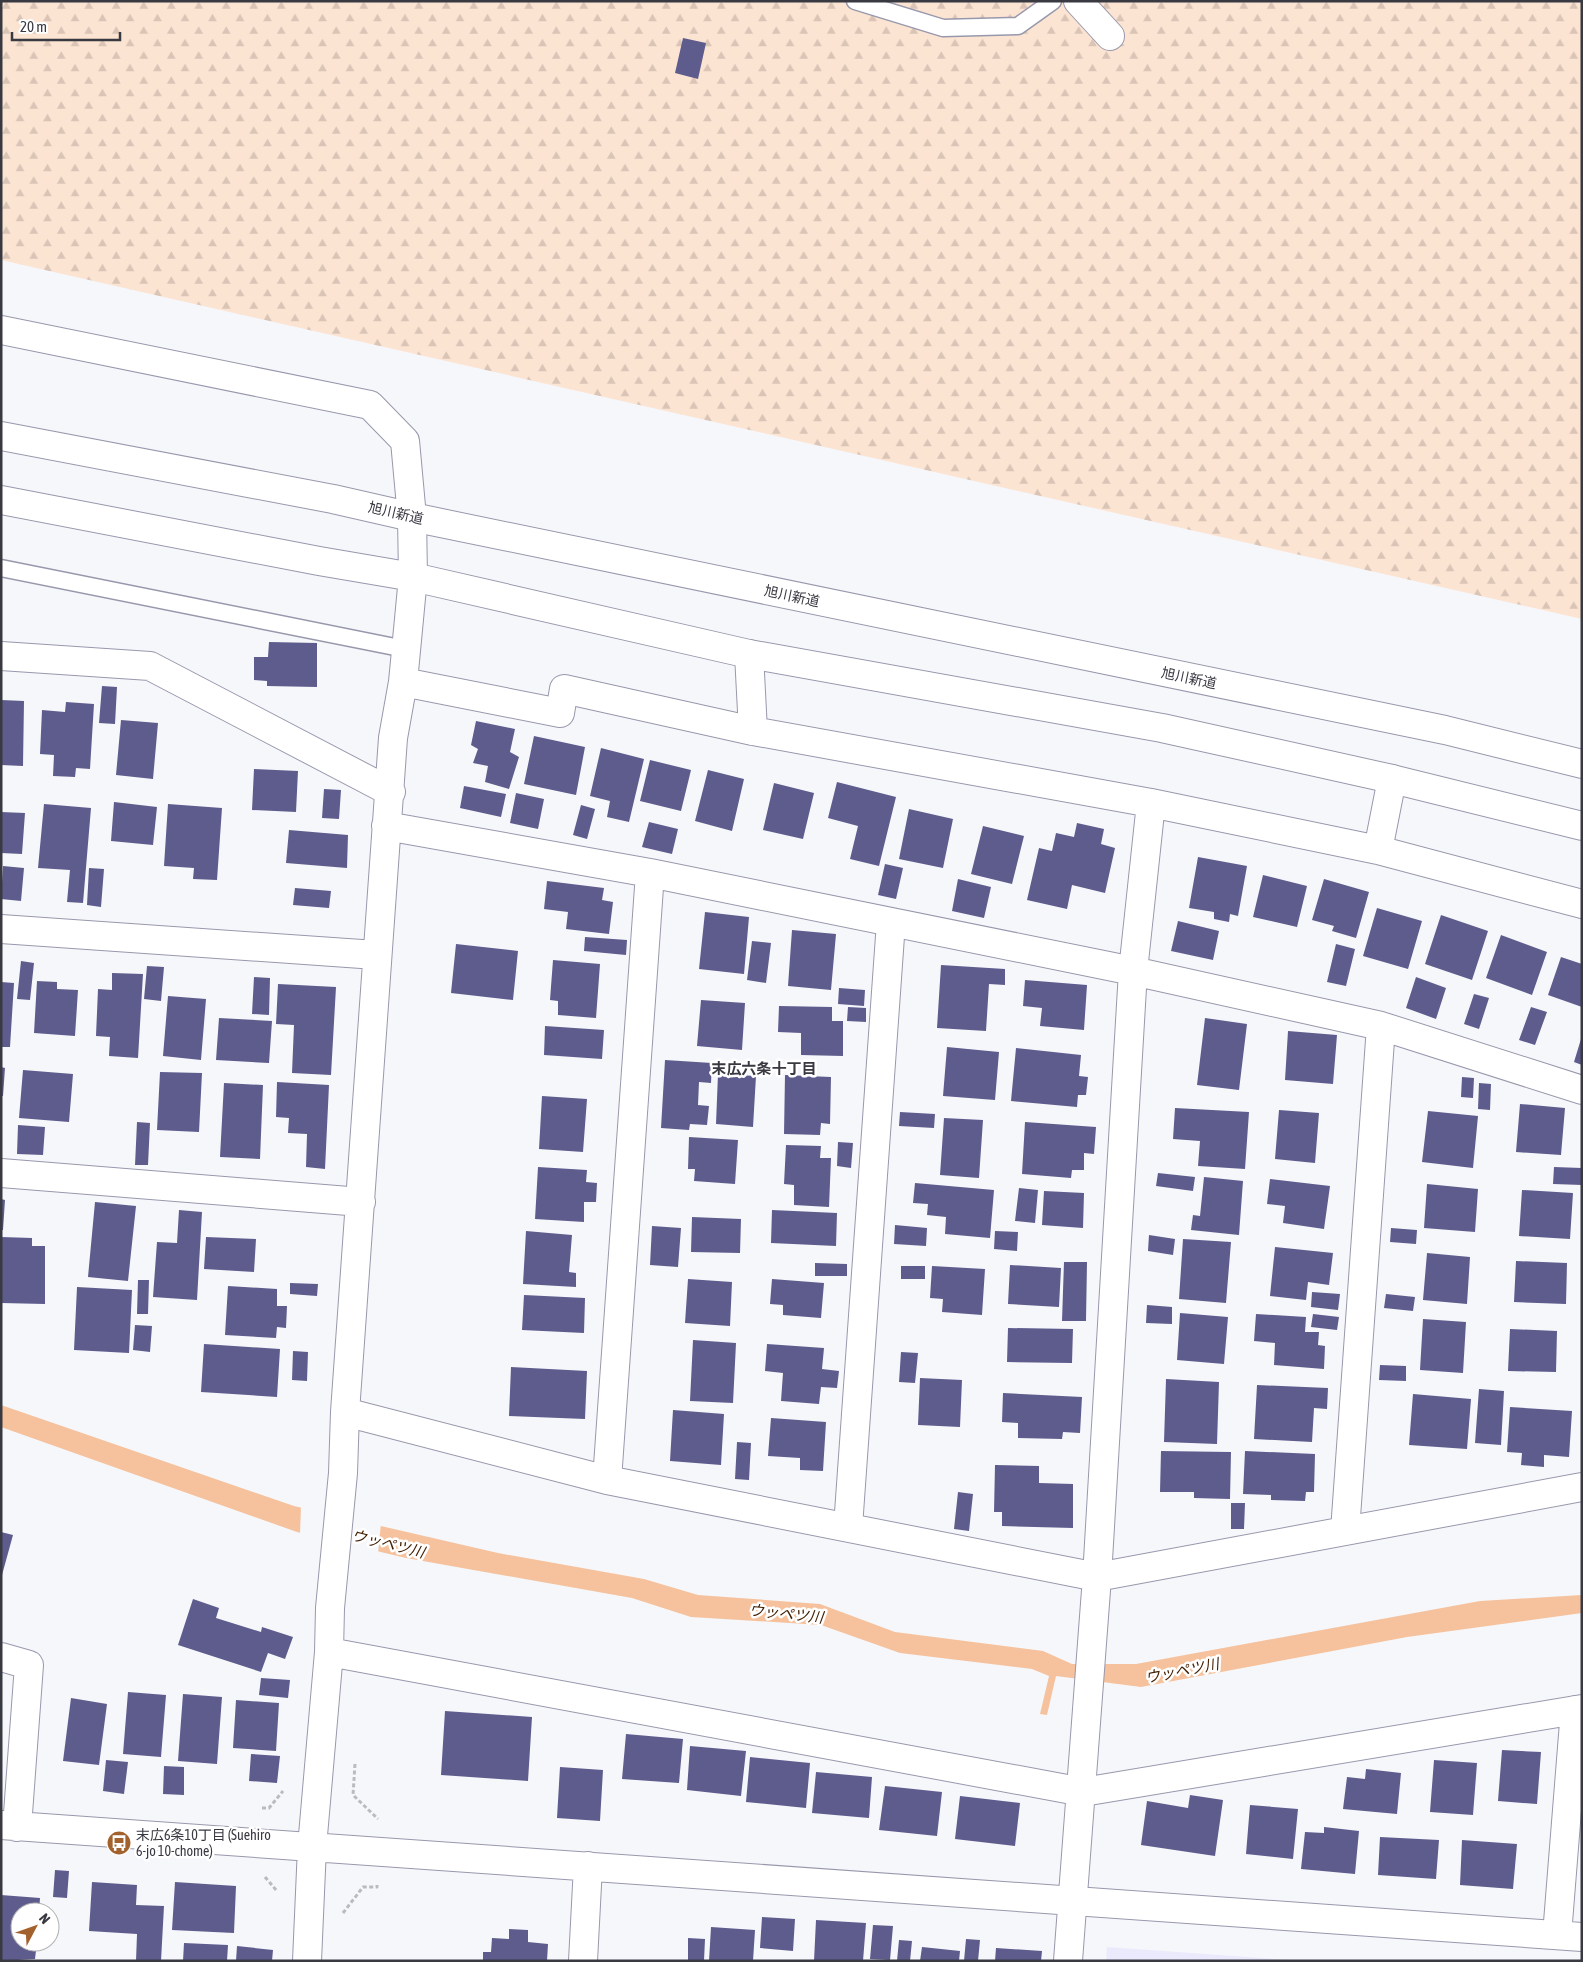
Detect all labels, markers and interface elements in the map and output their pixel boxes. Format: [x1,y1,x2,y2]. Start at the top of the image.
scale bar [12,10,120,42]
text: 20 m [20,18,47,35]
street label: 旭川新道 [367,499,425,527]
street label: 旭川新道 [763,582,821,610]
street label: 旭川新道 [1160,664,1218,692]
district label: 末広六条十丁目 [711,1060,817,1077]
water label: ウッペツ川 [350,1526,428,1561]
water label: ウッペツ川 [748,1601,826,1626]
water label: ウッペツ川 [1143,1655,1222,1686]
place label: 末広6条10丁目 (Suehiro 6-jo 10-chome) [136,1827,271,1859]
bus stop icon: 末広6条10丁目 (Suehiro 6-jo 10-chome) [106,1830,132,1856]
north arrow [10,1902,60,1952]
text: N [36,1910,54,1927]

